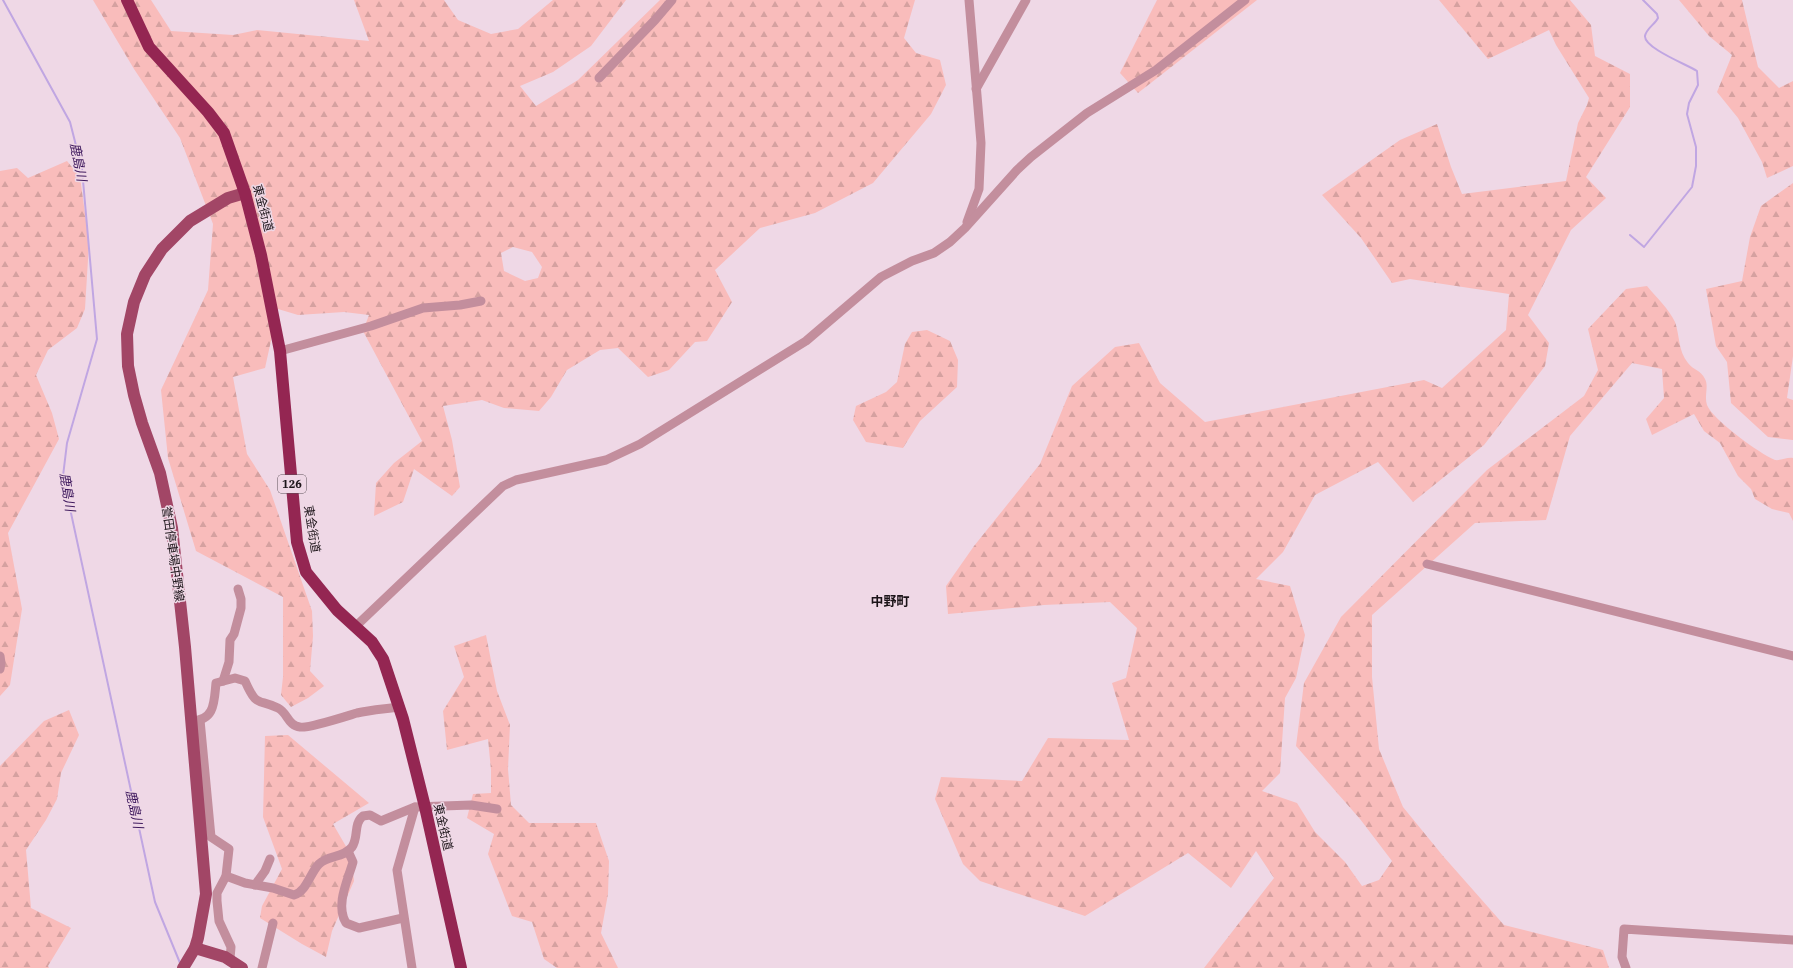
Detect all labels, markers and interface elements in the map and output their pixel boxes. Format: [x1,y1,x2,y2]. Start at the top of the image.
water label: 鹿島川 [66,141,91,185]
street label: 東金街道 [250,183,277,233]
water label: 鹿島川 [56,471,79,515]
road number: 126 [278,475,306,493]
street label: 東金街道 [301,504,324,554]
street label: 誉田停車場中野線 [159,505,188,603]
district label: 中野町 [870,593,910,610]
water label: 鹿島川 [122,788,147,832]
street label: 東金街道 [431,802,456,852]

